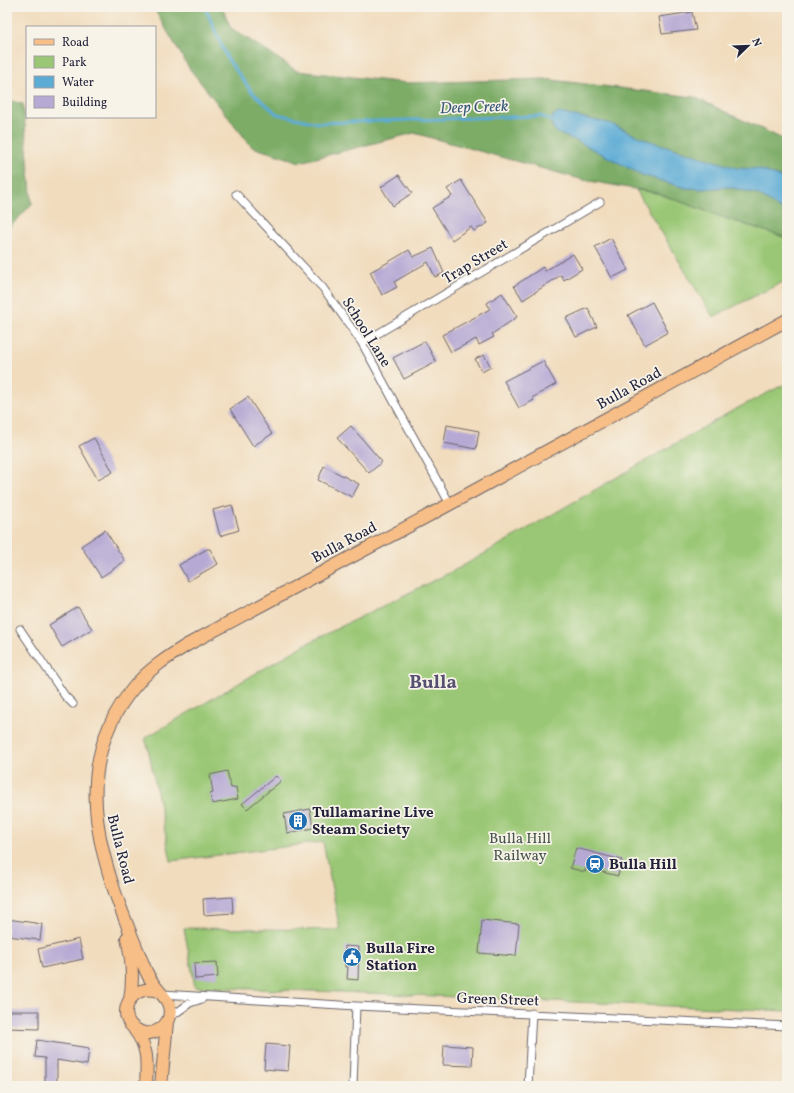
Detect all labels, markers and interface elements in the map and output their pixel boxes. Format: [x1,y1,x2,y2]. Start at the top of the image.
legend [26,26,156,118]
north arrow [728,26,768,66]
text: Road [62,35,89,51]
text: N [747,36,764,49]
text: Park [62,55,87,71]
text: Water [62,75,94,91]
text: Building [62,95,107,111]
water label: Deep Creek [439,96,509,120]
street label: Trap Street [439,235,512,290]
street label: School Lane [336,294,396,372]
street label: Bulla Road [594,363,666,416]
street label: Bulla Road [308,517,381,569]
district label: Bulla [409,670,457,696]
place label: Tullamarine Live Steam Society [312,803,434,841]
building icon: Tullamarine Live Steam Society [287,810,309,832]
street label: Bulla Road [101,812,138,886]
park label: Bulla Hill Railway [489,829,551,867]
station icon: Bulla Hill [584,853,606,875]
place label: Bulla Hill [609,855,677,876]
place label: Bulla Fire Station [366,939,435,977]
public building icon: Bulla Fire Station [341,946,363,968]
street label: Green Street [456,989,540,1012]

